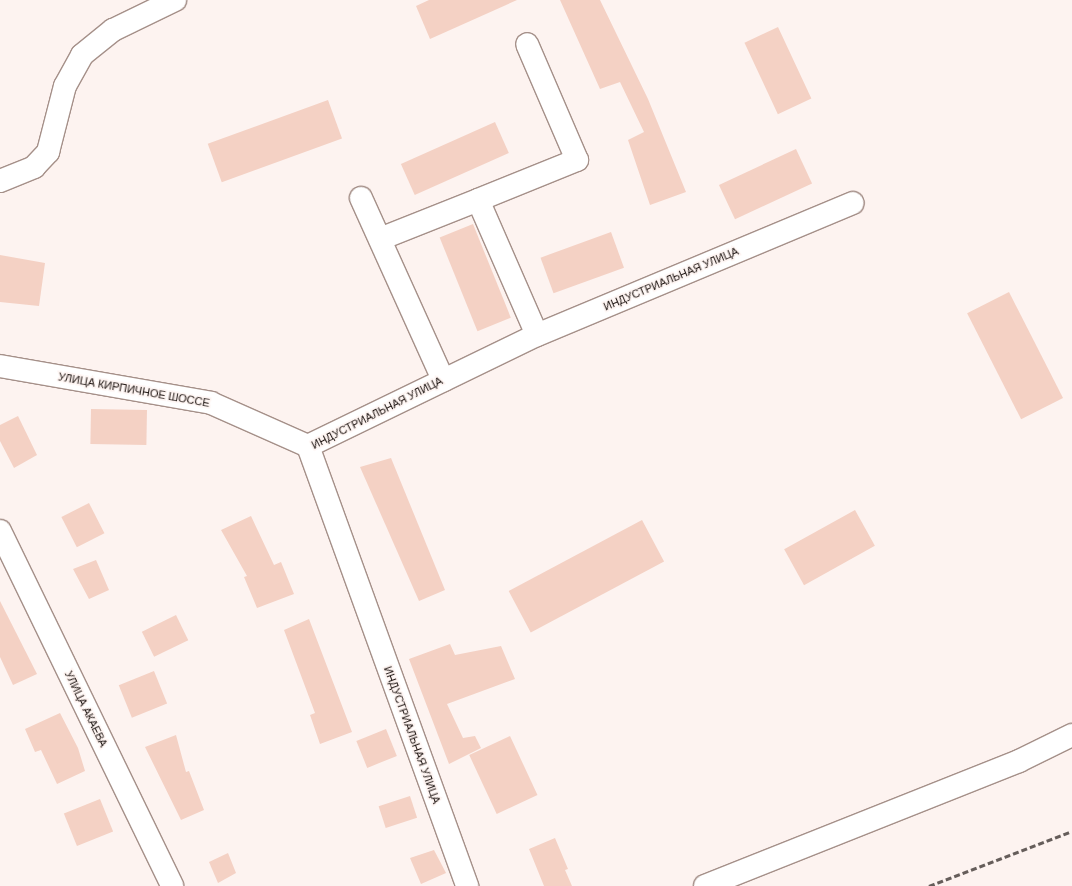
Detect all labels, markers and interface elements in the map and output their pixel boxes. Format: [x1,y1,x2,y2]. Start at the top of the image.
street label: ИНДУСТРИАЛЬНАЯ УЛИЦА [602,245,740,313]
street label: УЛИЦА КИРПИЧНОЕ ШОССЕ [57,370,211,410]
street label: ИНДУСТРИАЛЬНАЯ УЛИЦА [309,374,445,452]
street label: ИНДУСТРИАЛЬНАЯ УЛИЦА [381,664,443,806]
street label: УЛИЦА АКАЕВА [62,669,110,749]

